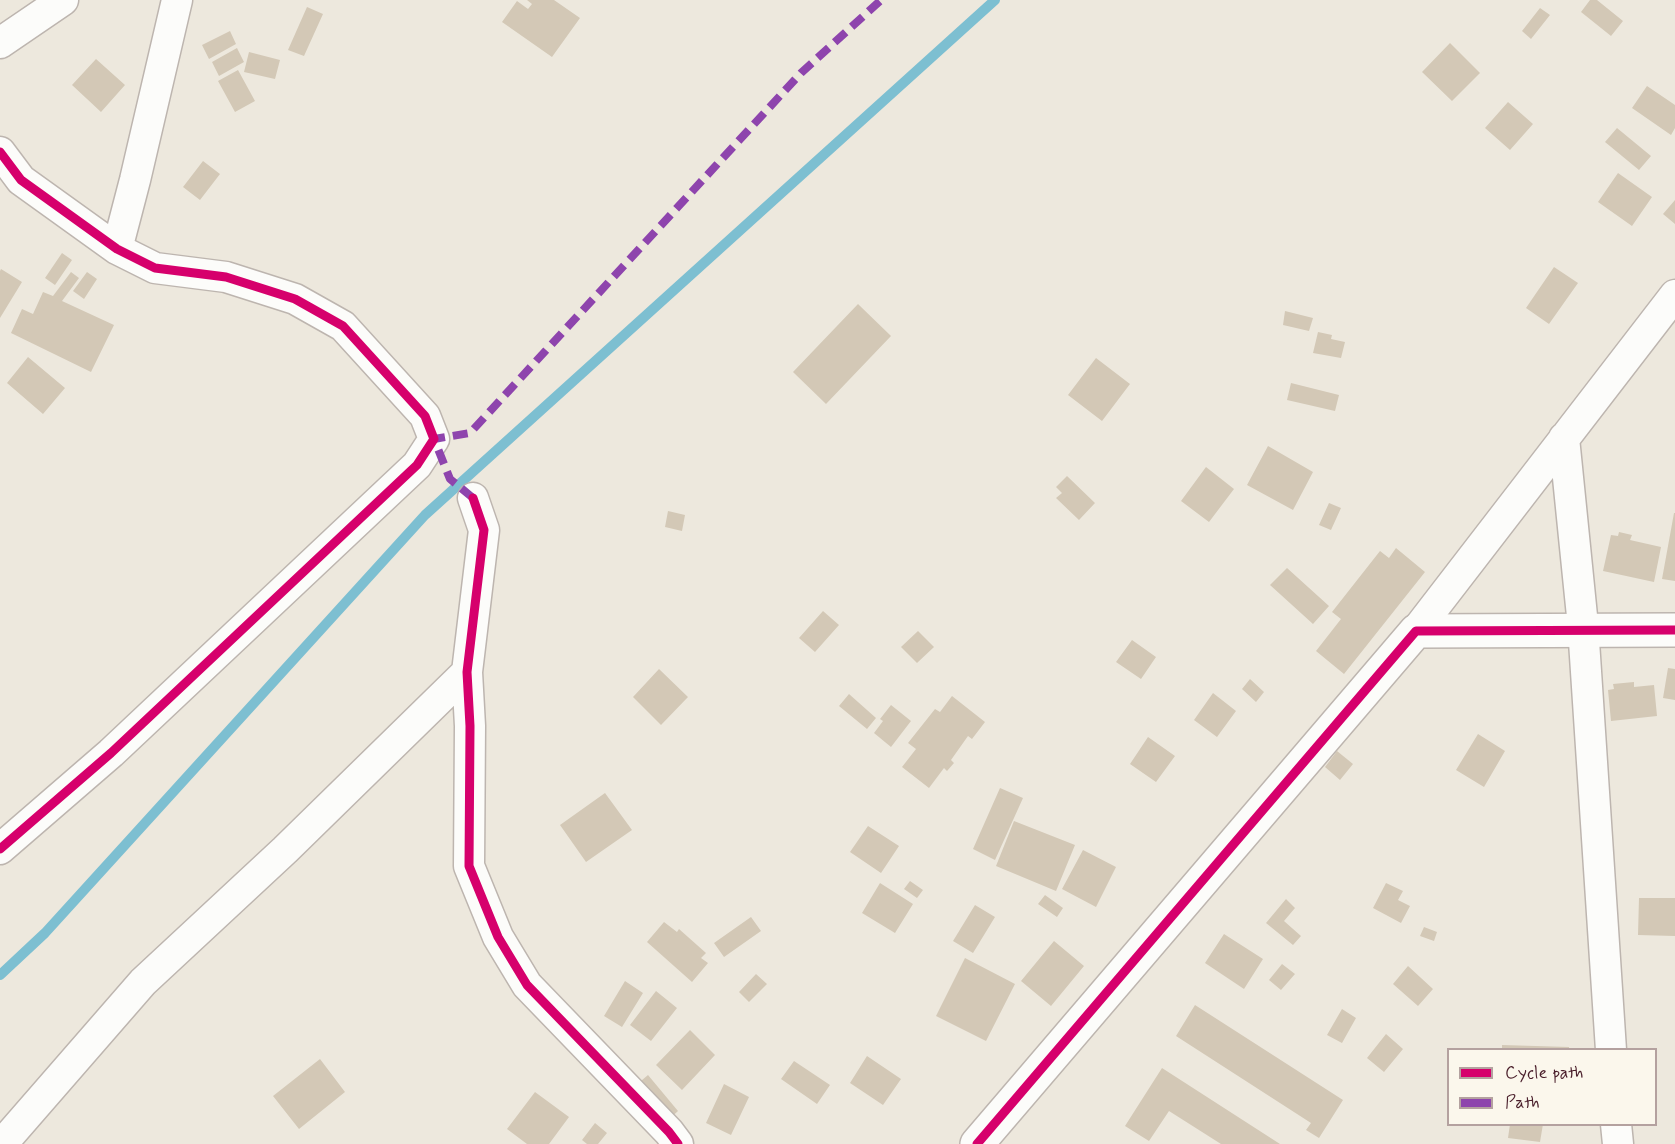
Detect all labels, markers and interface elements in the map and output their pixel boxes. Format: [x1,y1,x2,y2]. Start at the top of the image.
legend [1447,1048,1657,1126]
text: Cycle path [1505,1061,1583,1085]
text: Path [1505,1091,1540,1115]

